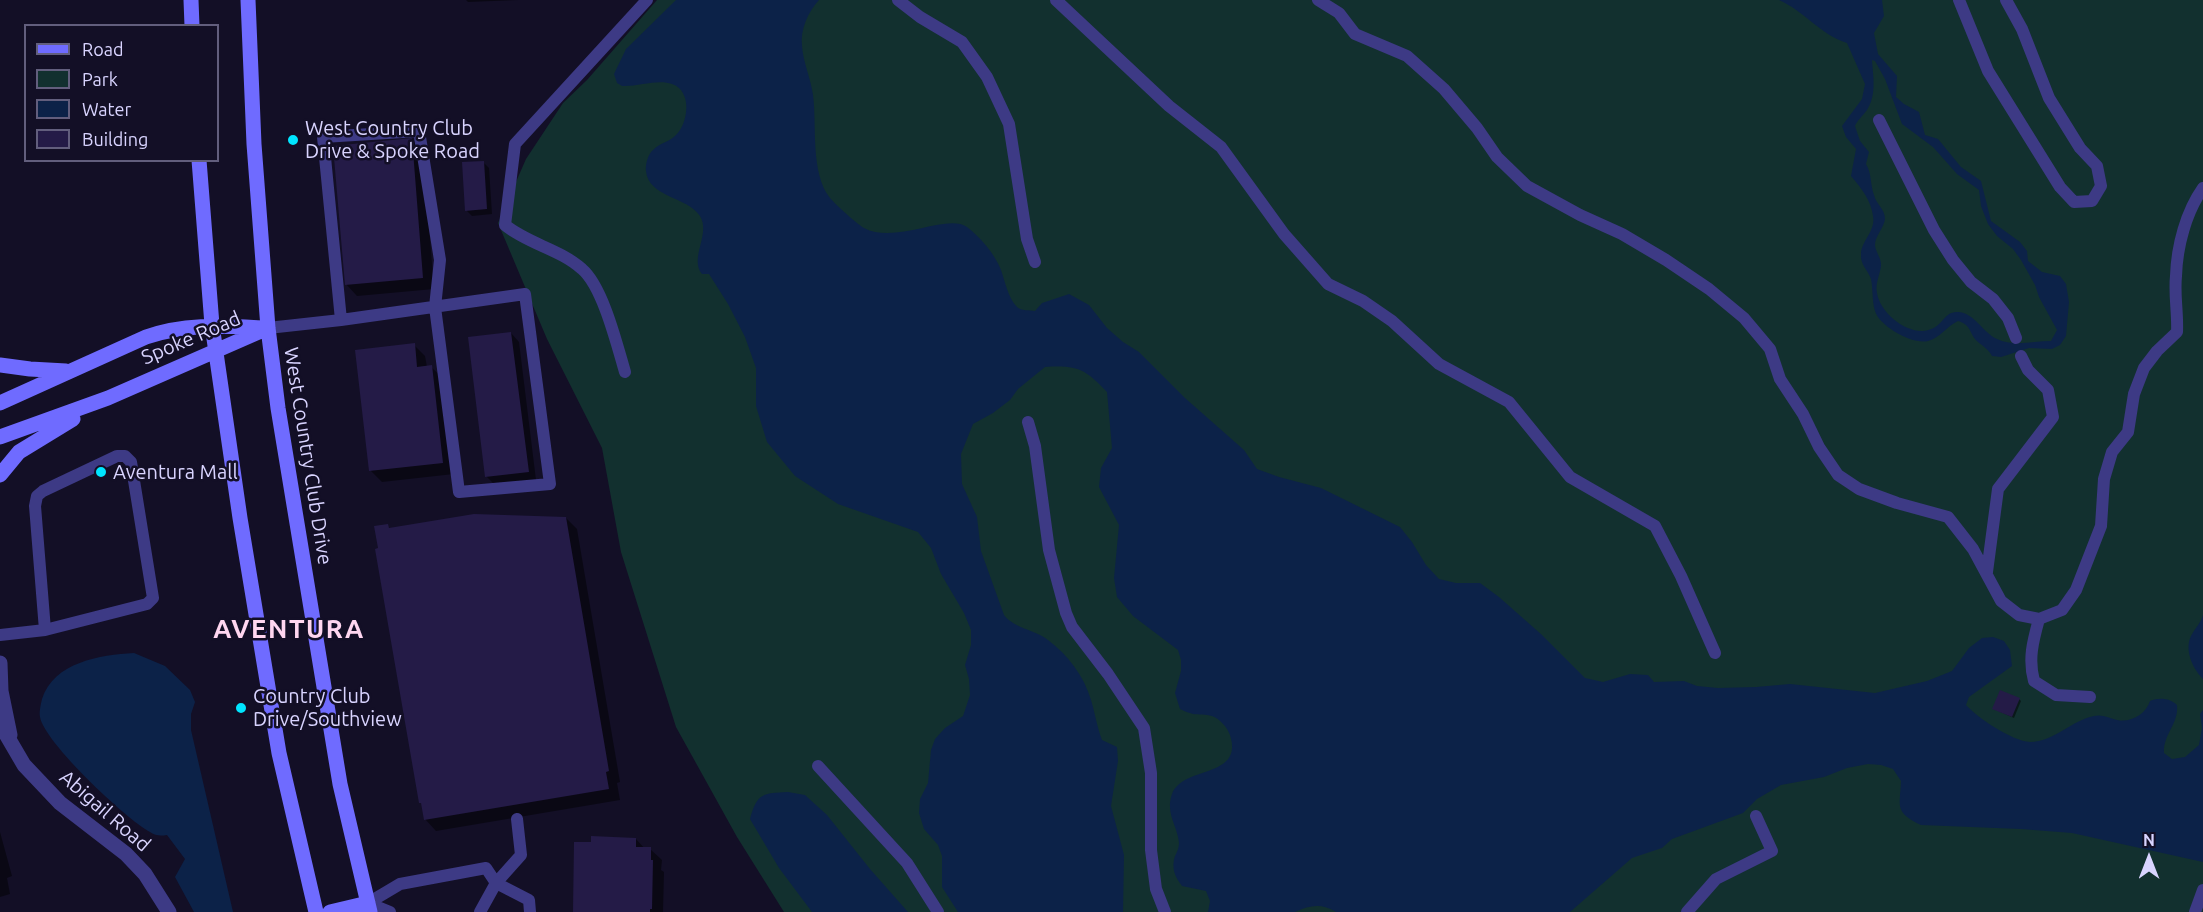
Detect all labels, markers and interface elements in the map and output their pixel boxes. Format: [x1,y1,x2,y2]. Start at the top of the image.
legend [24,24,219,162]
text: Road [82,39,124,59]
text: Park [82,69,118,89]
text: Water [82,99,131,119]
place label: West Country Club Drive & Spoke Road [305,116,480,163]
text: Building [82,129,148,149]
marker: West Country Club Drive & Spoke Road [286,133,300,147]
street label: Spoke Road [138,306,244,370]
street label: West Country Club Drive [279,346,337,566]
place label: Aventura Mall [113,460,238,484]
marker: Aventura Mall [94,465,108,479]
district label: AVENTURA [213,613,365,645]
place label: Country Club Drive/Southview [253,684,402,731]
marker: Country Club Drive/Southview [234,701,248,715]
street label: Abigail Road [55,765,155,857]
north arrow [2119,828,2179,888]
text: N [2143,831,2155,849]

